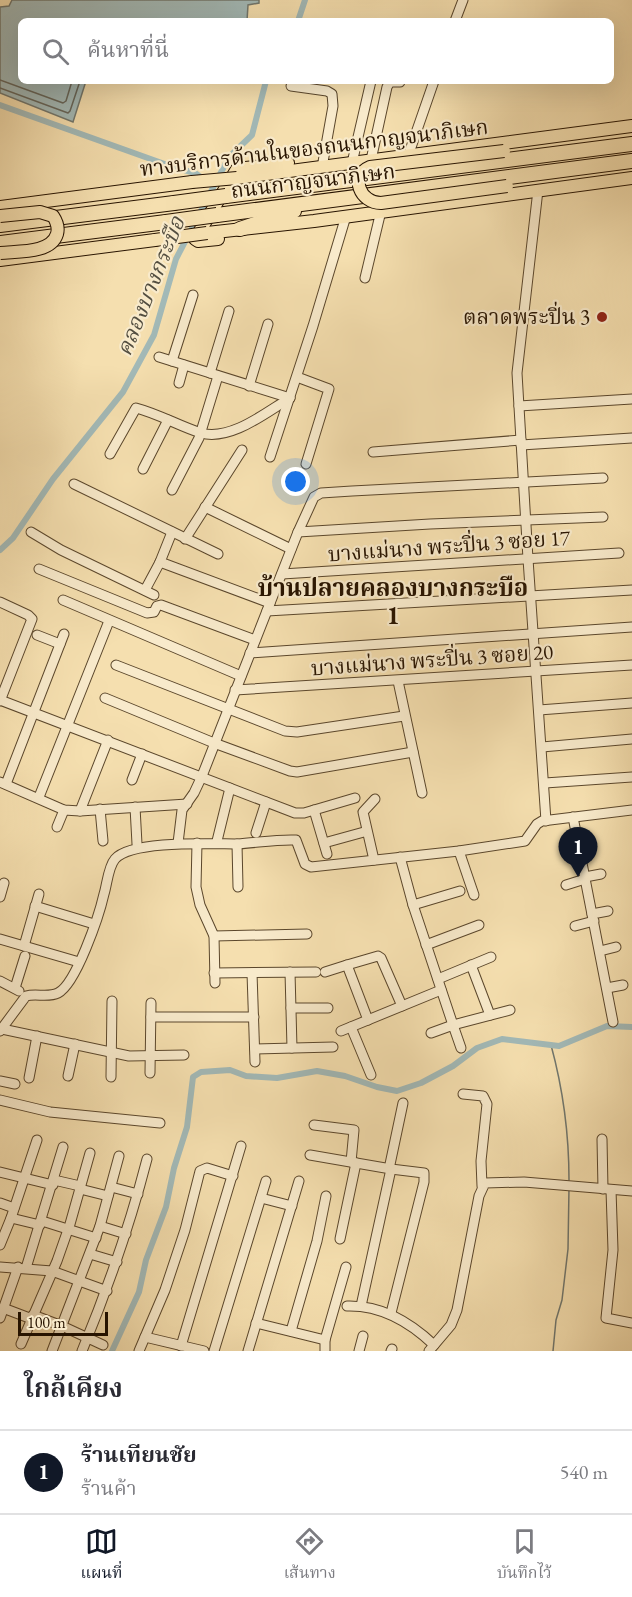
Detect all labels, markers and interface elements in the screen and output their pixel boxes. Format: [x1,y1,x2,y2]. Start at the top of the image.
search box [18,18,614,84]
icon: search [39,35,72,68]
text: ค้นหาที่นี่ [87,35,169,64]
street label: ทางบริการด้านในของถนนกาญจนาภิเษก [138,114,490,182]
street label: ถนนกาญจนาภิเษก [229,158,397,204]
water label: คลองบางกระบือ [109,211,192,360]
place label: ตลาดพระปิ่น 3 [463,301,590,330]
marker: ตลาดพระปิ่น 3 [595,310,609,324]
your location [281,467,310,496]
street label: บางแม่นาง พระปิ่น 3 ซอย 17 [327,522,572,567]
district label: บ้านปลายคลองบางกระบือ 1 [258,572,528,631]
street label: บางแม่นาง พระปิ่น 3 ซอย 20 [310,636,554,681]
pin: 1 [558,828,598,877]
scale bar [18,1309,108,1336]
text: 100 m [27,1312,66,1333]
text: ใกล้เคียง [24,1371,123,1405]
text: ร้านเทียนชัย [81,1440,197,1469]
text: 1 [38,1459,49,1485]
text: 540 m [560,1459,608,1485]
text: ร้านค้า [81,1475,136,1501]
tab: แผนที่ [81,1525,122,1587]
tab: เส้นทาง [284,1525,336,1587]
tab: บันทึกไว้ [497,1525,551,1587]

